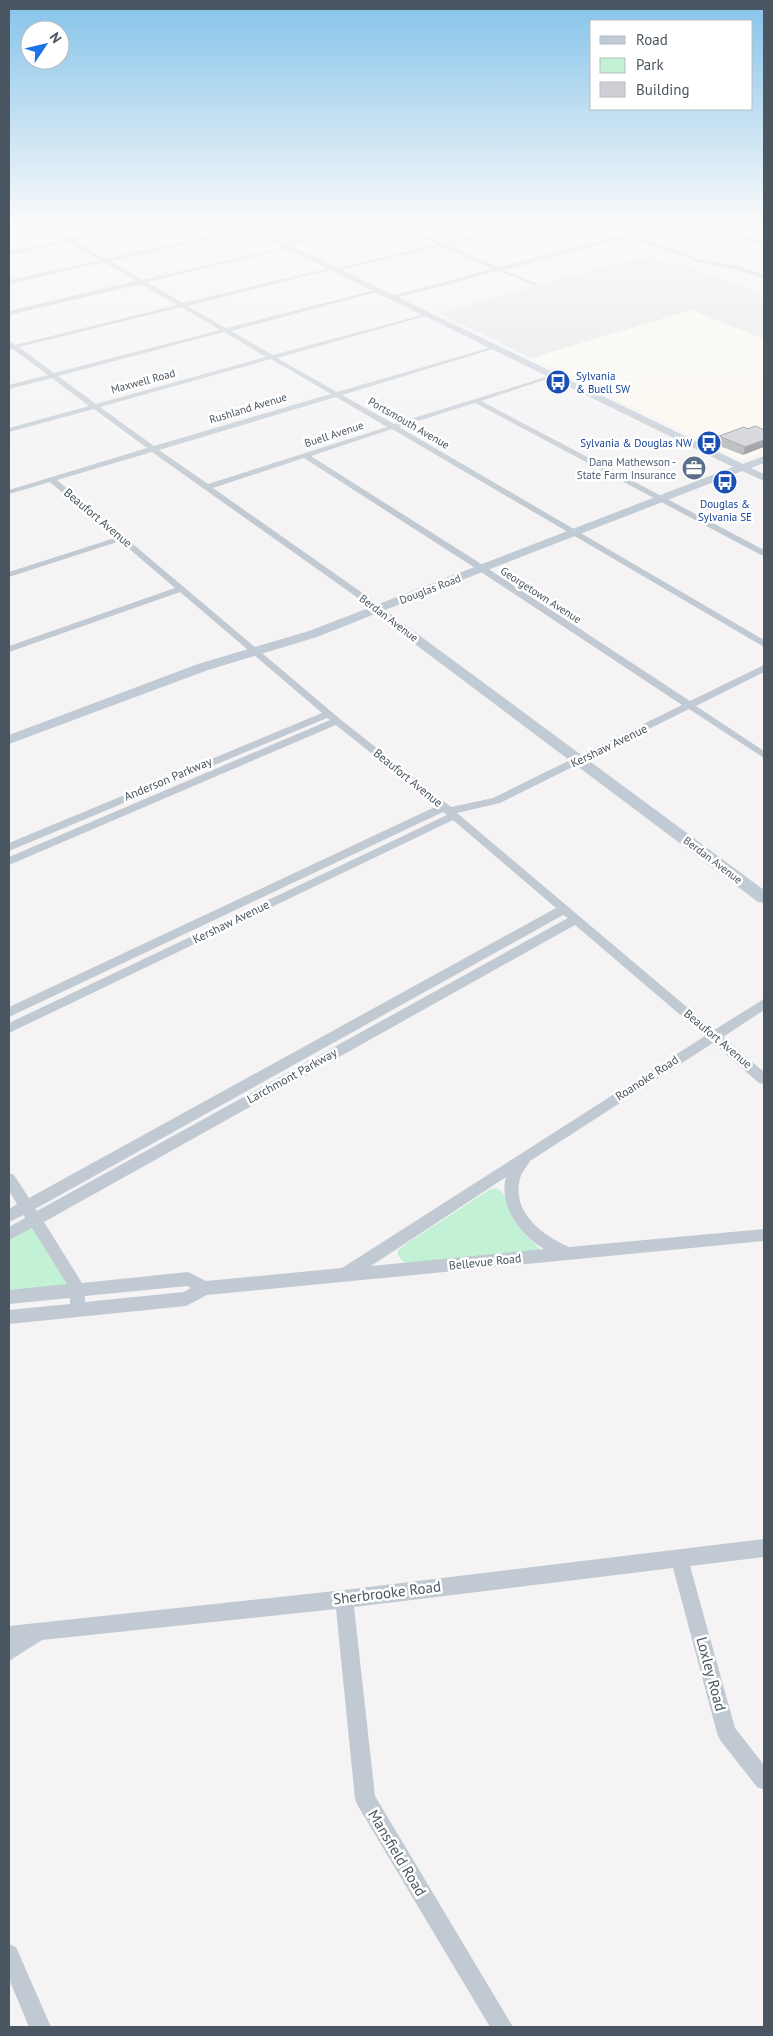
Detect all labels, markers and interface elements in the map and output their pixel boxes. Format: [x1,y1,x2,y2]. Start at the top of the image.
north arrow [20,20,70,70]
legend [590,20,753,110]
text: N [46,29,66,46]
text: Road [636,30,668,49]
text: Park [636,55,664,74]
text: Building [636,80,690,99]
street label: Maxwell Road [109,366,177,396]
bus stop icon: Sylvania & Buell SW [545,369,571,395]
place label: Sylvania & Buell SW [576,369,631,396]
street label: Rushland Avenue [207,389,289,426]
street label: Portsmouth Avenue [366,394,452,452]
street label: Buell Avenue [303,418,366,450]
bus stop icon: Sylvania & Douglas NW [696,430,722,456]
place label: Sylvania & Douglas NW [580,436,693,450]
place label: Dana Mathewson - State Farm Insurance [577,455,676,482]
office icon: Dana Mathewson - State Farm Insurance [681,455,707,481]
bus stop icon: Douglas & Sylvania SE [712,469,738,495]
street label: Beaufort Avenue [61,485,135,551]
place label: Douglas & Sylvania SE [698,497,752,524]
street label: Georgetown Avenue [498,564,584,627]
street label: Douglas Road [397,571,463,607]
street label: Berdan Avenue [357,591,422,645]
street label: Kershaw Avenue [568,721,650,771]
street label: Beaufort Avenue [371,745,446,810]
street label: Anderson Parkway [122,753,214,804]
street label: Berdan Avenue [681,833,746,887]
street label: Kershaw Avenue [190,897,272,947]
street label: Beaufort Avenue [681,1006,755,1072]
street label: Larchmont Parkway [244,1044,340,1106]
street label: Roanoke Road [612,1052,681,1104]
street label: Bellevue Road [448,1250,522,1273]
street label: Sherbrooke Road [332,1576,442,1609]
street label: Loxley Road [692,1635,731,1713]
street label: Mansfield Road [364,1806,431,1900]

